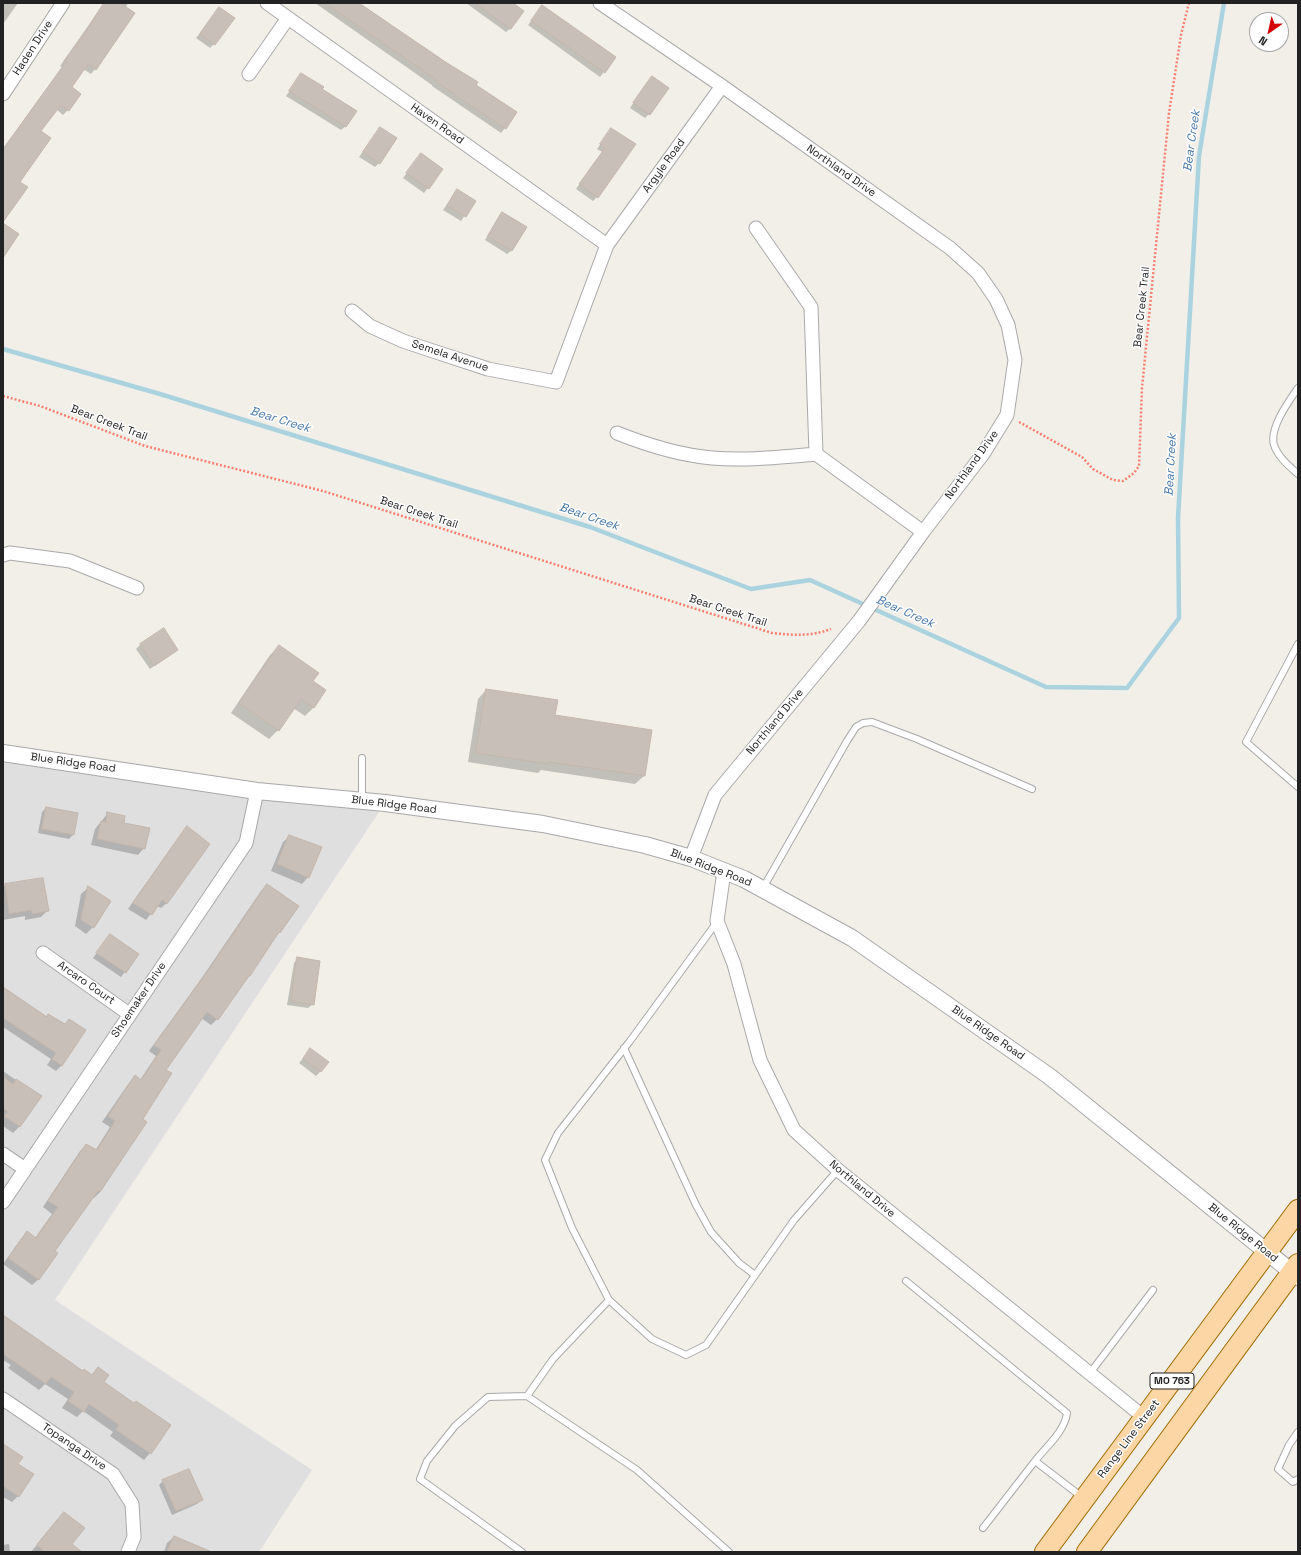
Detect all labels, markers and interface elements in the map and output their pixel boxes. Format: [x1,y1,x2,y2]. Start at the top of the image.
north arrow [1249,12,1289,52]
street label: Haden Drive [10,18,56,78]
text: N [1256,33,1270,49]
street label: Haven Road [408,101,466,147]
water label: Bear Creek [1181,109,1203,173]
street label: Argyle Road [640,136,688,196]
street label: Northland Drive [804,142,878,200]
street label: Bear Creek Trail [1131,266,1153,348]
street label: Semela Avenue [410,337,490,375]
street label: Bear Creek Trail [69,402,149,444]
water label: Bear Creek [248,404,312,436]
street label: Northland Drive [943,428,1001,502]
water label: Bear Creek [1162,434,1180,496]
street label: Bear Creek Trail [378,494,460,532]
water label: Bear Creek [557,500,621,534]
street label: Bear Creek Trail [687,592,769,630]
water label: Bear Creek [874,593,936,631]
street label: Northland Drive [744,686,806,758]
street label: Blue Ridge Road [29,750,117,776]
street label: Blue Ridge Road [350,793,438,817]
street label: Blue Ridge Road [668,846,754,890]
street label: Arcaro Court [55,958,117,1008]
street label: Shoemaker Drive [109,960,169,1040]
street label: Blue Ridge Road [949,1003,1027,1063]
street label: Northland Drive [826,1158,898,1220]
street label: Blue Ridge Road [1205,1201,1281,1265]
road number: MO 763 [1150,1373,1194,1389]
street label: Range Line Street [1095,1397,1163,1481]
street label: Topanga Drive [39,1421,109,1473]

